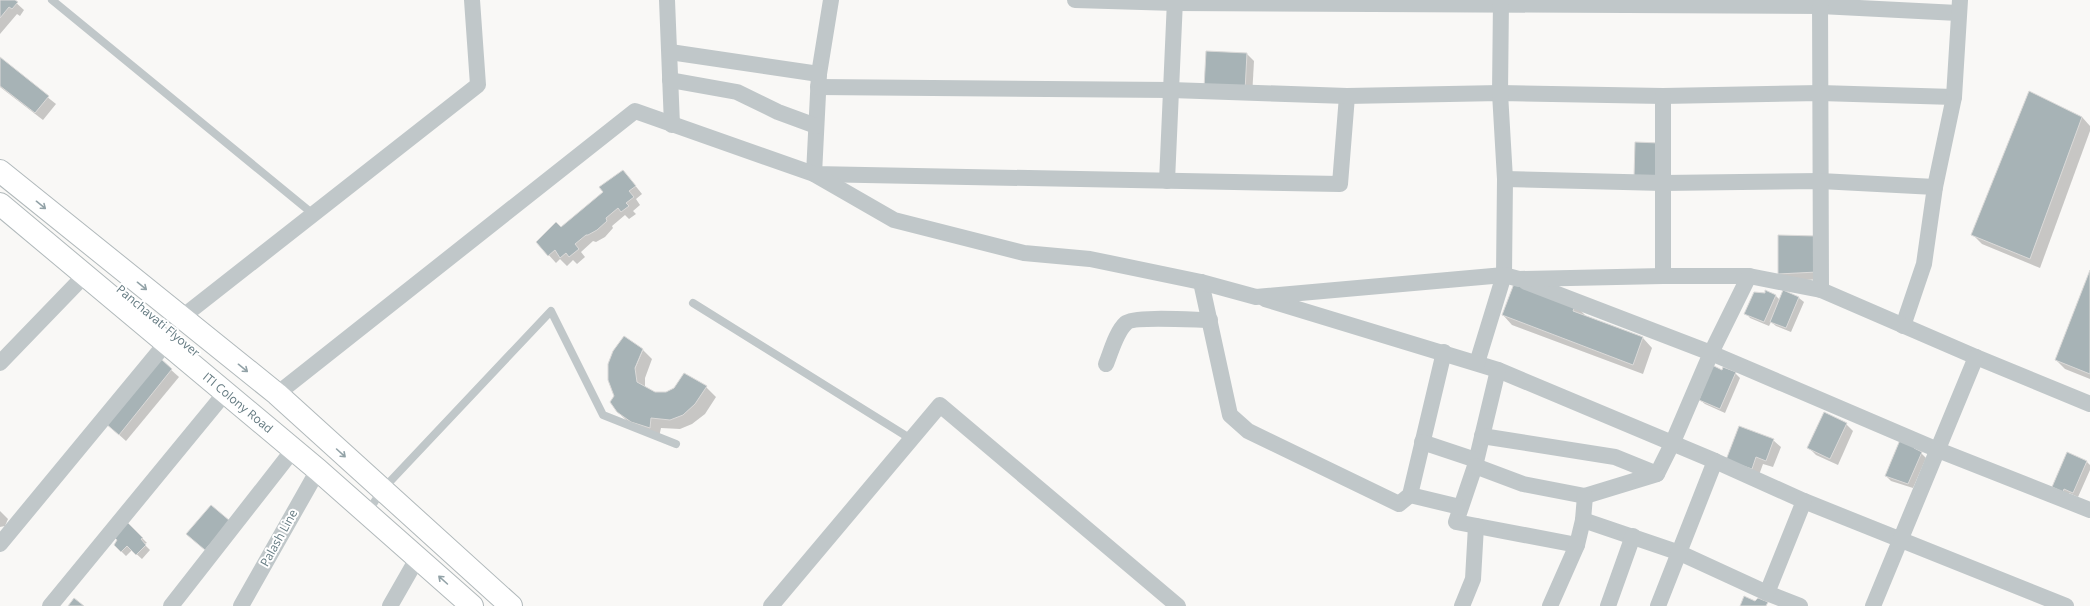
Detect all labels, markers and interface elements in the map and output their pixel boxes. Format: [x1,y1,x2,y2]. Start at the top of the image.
one-way arrow [36,200,47,209]
street label: Panchavati Flyover [113,281,204,361]
one-way arrow [137,282,148,291]
one-way arrow [238,364,249,372]
street label: ITI Colony Road [199,368,277,437]
one-way arrow [336,449,347,458]
street label: Palash Line [256,506,301,570]
one-way arrow [438,575,448,585]

